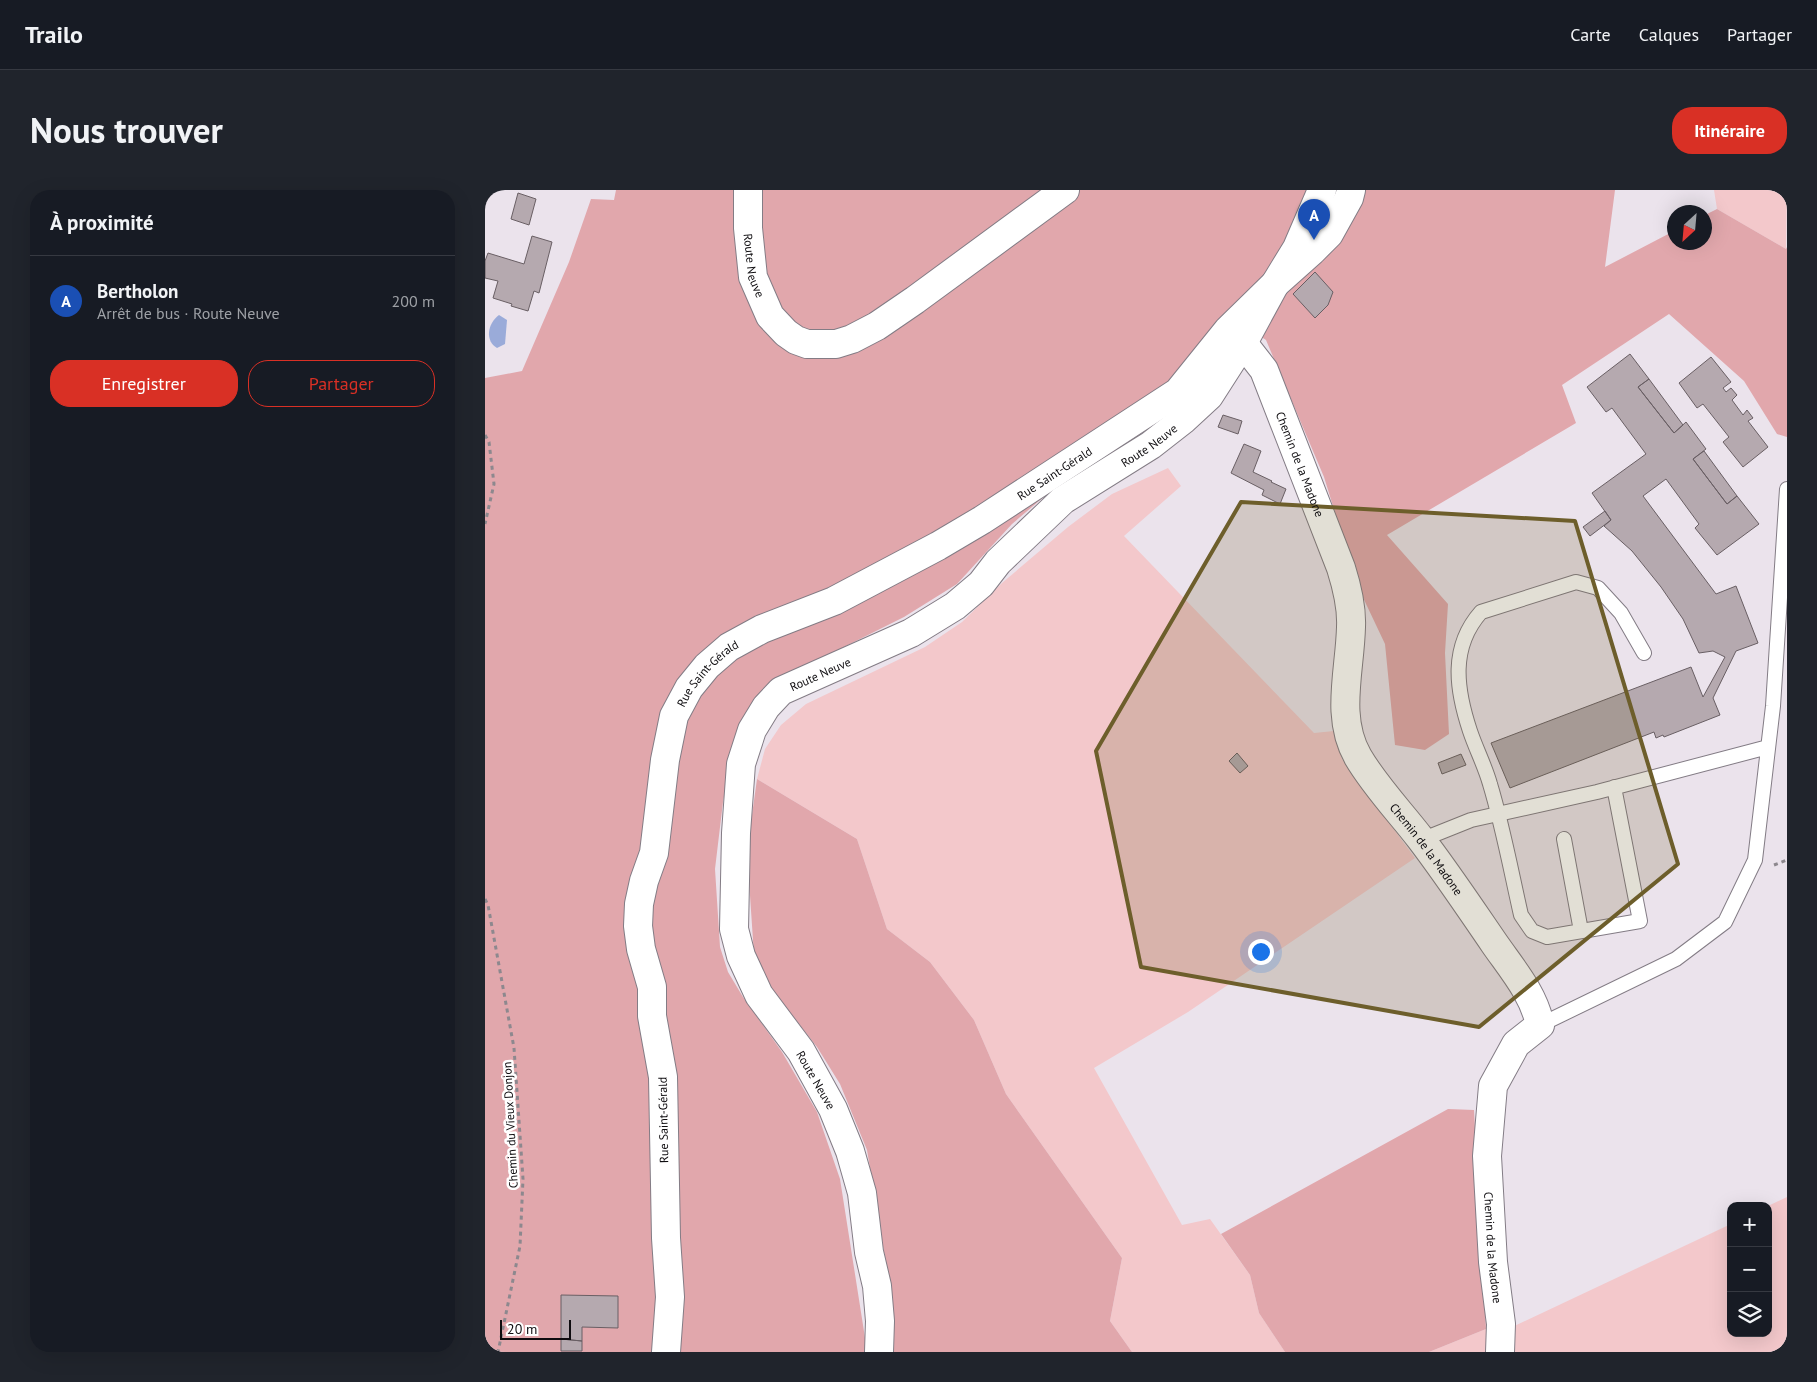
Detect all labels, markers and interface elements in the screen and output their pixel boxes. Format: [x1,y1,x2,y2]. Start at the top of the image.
text: Trailo [25,19,83,50]
text: Carte [1570,23,1611,46]
text: Calques [1639,23,1699,46]
text: Partager [1727,23,1792,46]
text: Nous trouver [30,107,223,153]
button: Itinéraire [1672,107,1787,154]
pin: A [1298,199,1330,240]
north arrow [1667,205,1712,250]
text: À proximité [50,209,154,236]
street label: Route Neuve [741,233,768,300]
text: Bertholon [97,279,178,303]
text: A [61,291,71,311]
text: 200 m [392,291,435,311]
text: Arrêt de bus · Route Neuve [97,303,280,323]
button: Enregistrer [50,360,238,407]
button: Partager [248,360,435,407]
street label: Chemin de la Madone [1273,409,1328,519]
street label: Route Neuve [1118,420,1180,470]
street label: Rue Saint-Gérald [1014,443,1095,503]
street label: Rue Saint-Gérald [673,636,741,709]
street label: Route Neuve [787,654,853,694]
street label: Chemin de la Madone [1387,800,1466,898]
your location [1248,939,1274,965]
street label: Route Neuve [793,1048,839,1112]
street label: Chemin du Vieux Donjon [499,1061,521,1189]
street label: Rue Saint-Gérald [655,1077,671,1163]
street label: Chemin de la Madone [1482,1191,1506,1304]
map controls [1727,1202,1772,1337]
button: + [1727,1202,1772,1247]
button: − [1727,1247,1772,1292]
button: layers [1727,1292,1772,1337]
scale bar [500,1317,571,1340]
text: 20 m [507,1320,537,1338]

